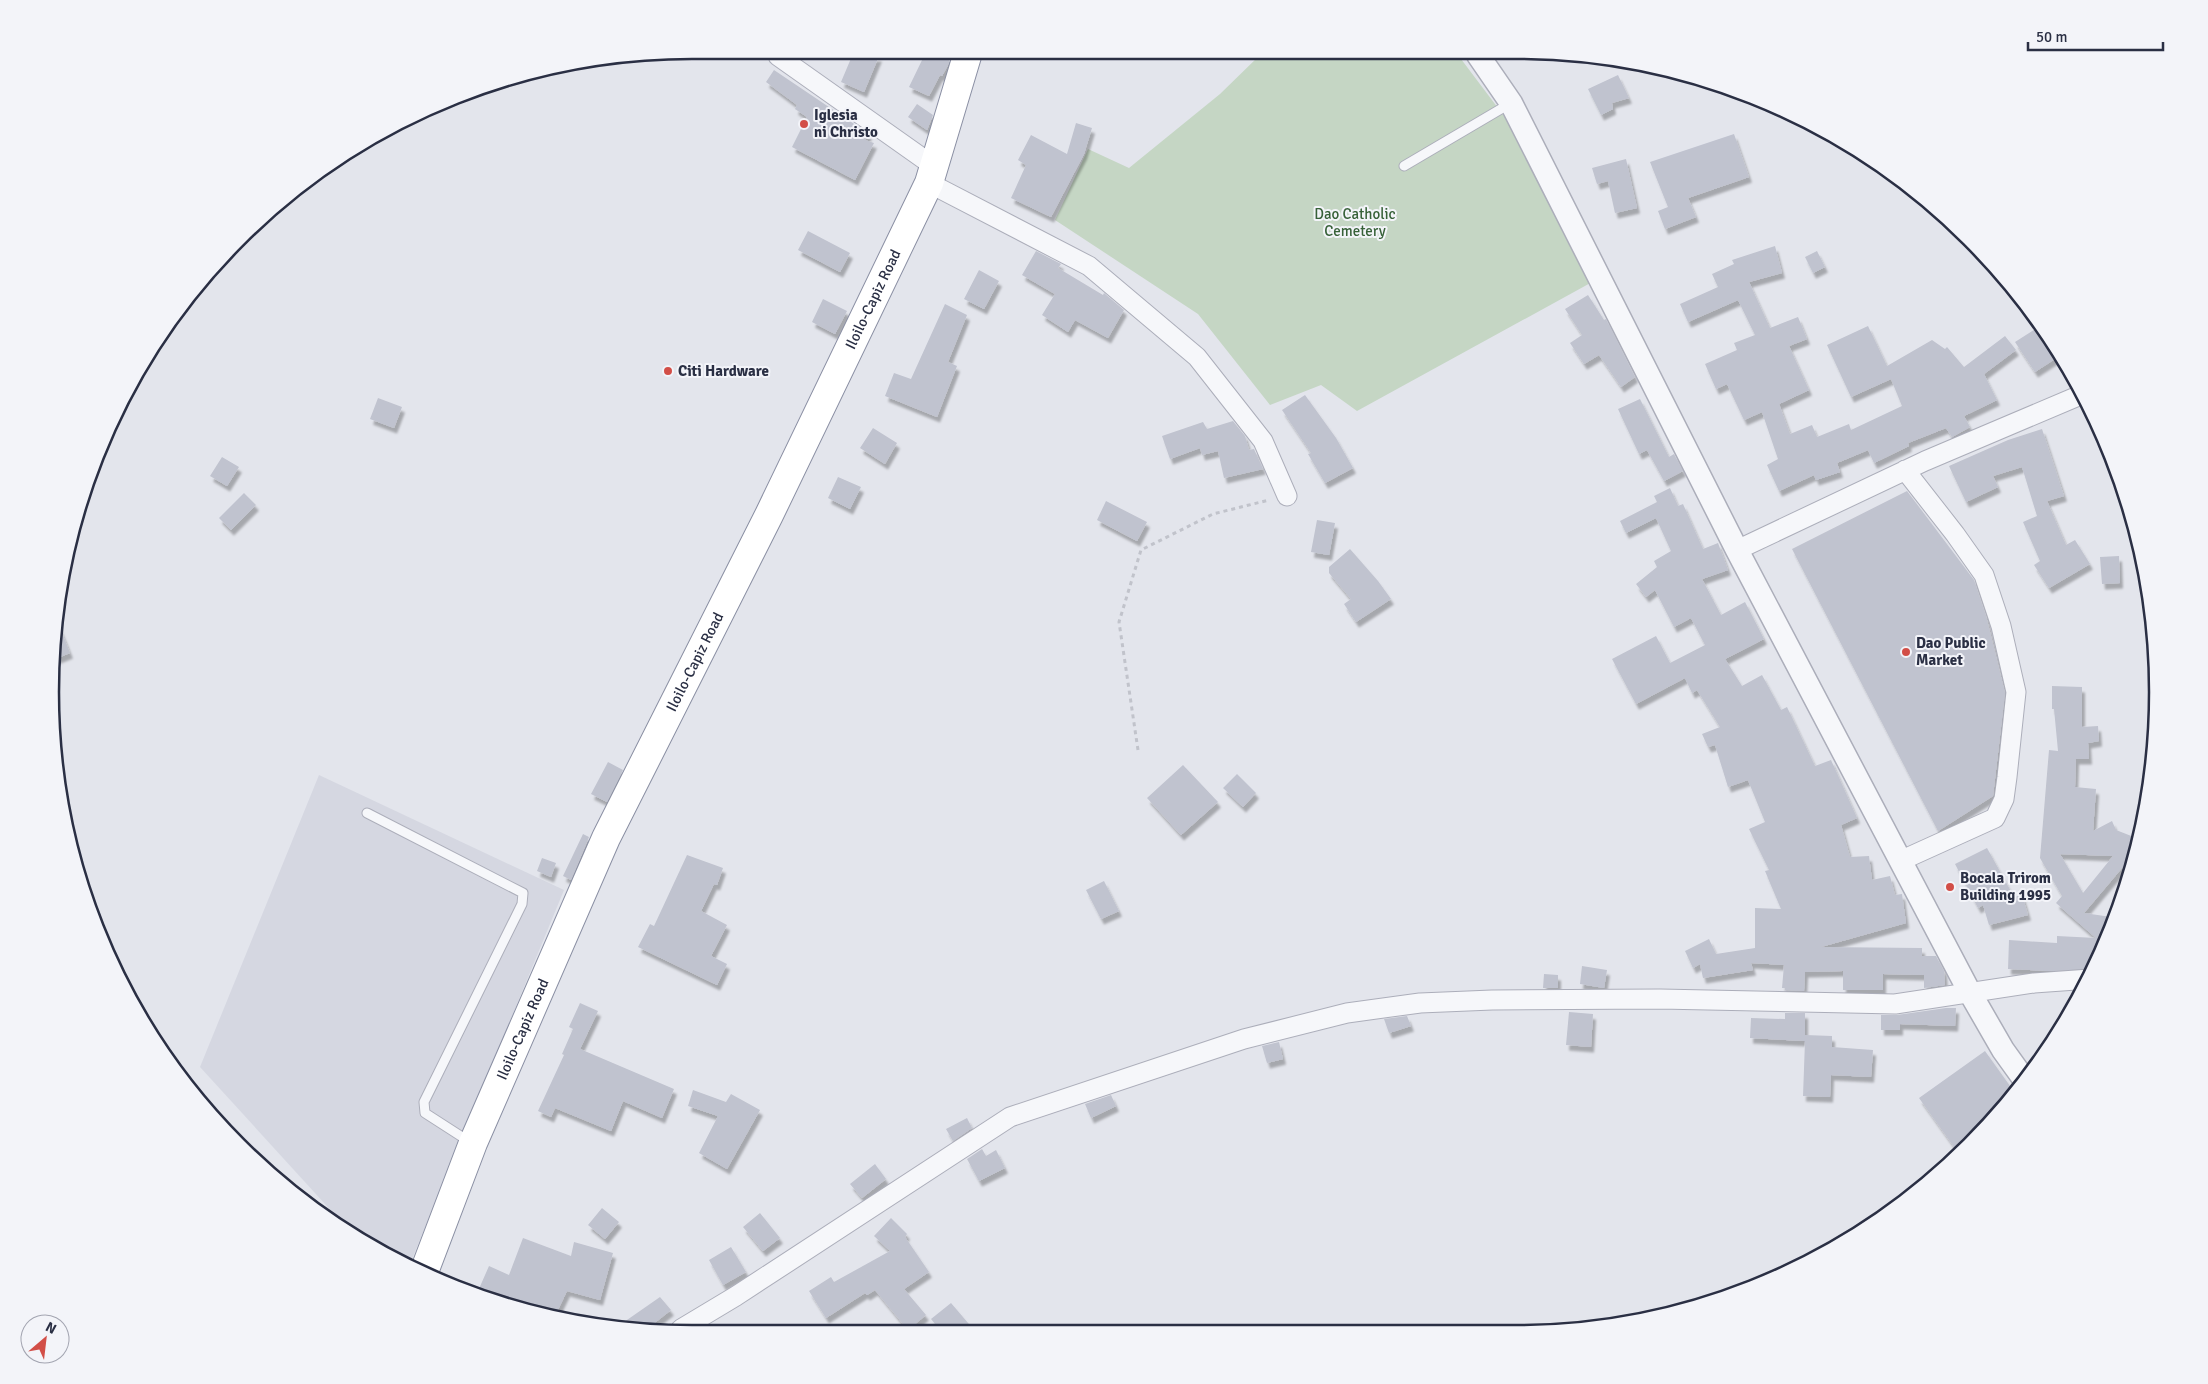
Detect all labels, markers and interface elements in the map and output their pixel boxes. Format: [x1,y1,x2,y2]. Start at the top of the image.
scale bar [2028,20,2163,52]
text: 50 m [2036,28,2067,46]
place label: Iglesia ni Christo [814,106,878,141]
marker: Iglesia ni Christo [798,118,810,130]
park label: Dao Catholic Cemetery [1314,205,1396,240]
street label: Iloilo-Capiz Road [841,246,905,352]
place label: Citi Hardware [678,362,769,380]
marker: Citi Hardware [662,365,674,377]
street label: Iloilo-Capiz Road [662,609,727,714]
place label: Dao Public Market [1916,634,1986,669]
marker: Dao Public Market [1900,646,1912,658]
place label: Bocala Trirom Building 1995 [1960,869,2051,904]
marker: Bocala Trirom Building 1995 [1944,881,1956,893]
street label: Iloilo-Capiz Road [493,976,553,1083]
north arrow [20,1314,70,1364]
text: N [43,1318,59,1338]

